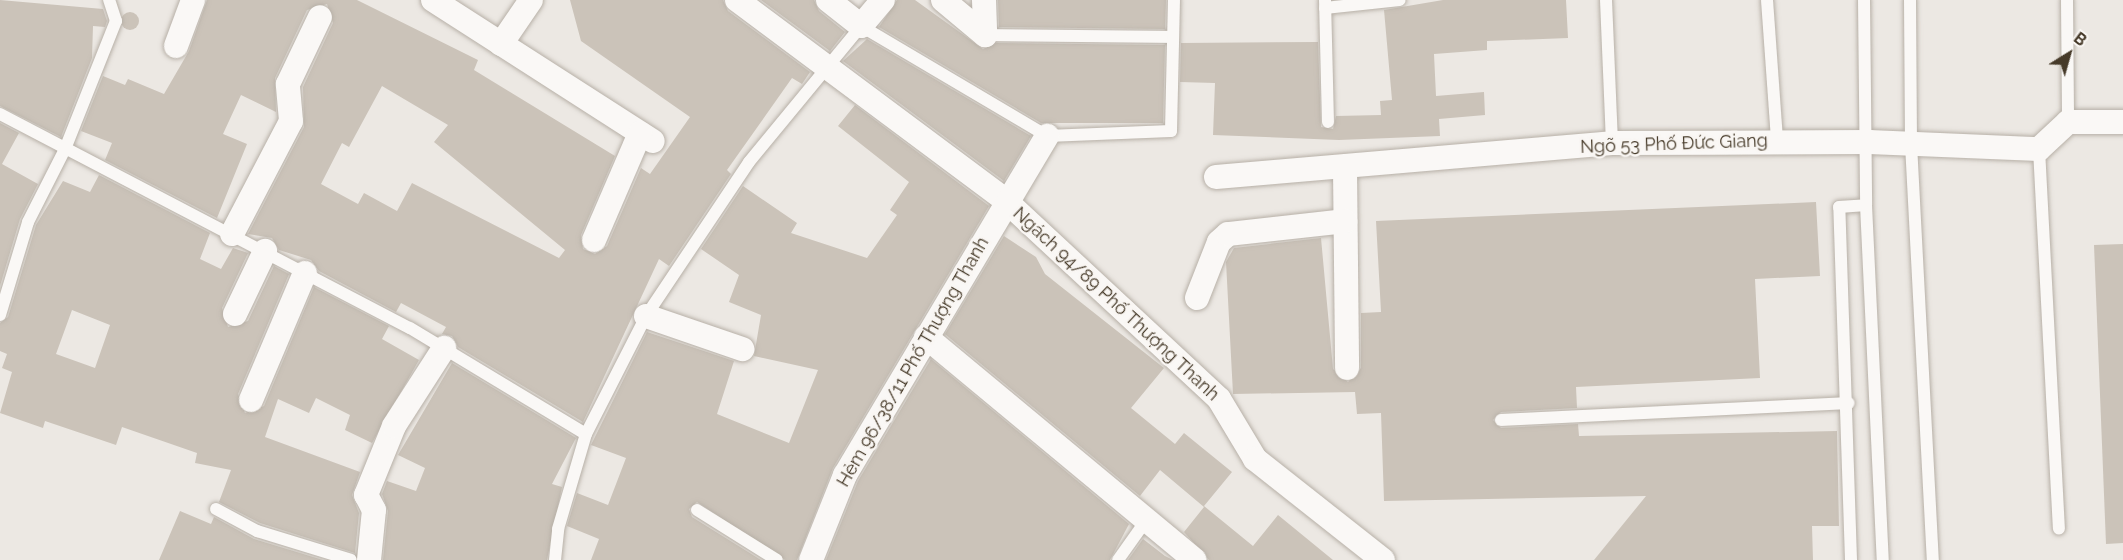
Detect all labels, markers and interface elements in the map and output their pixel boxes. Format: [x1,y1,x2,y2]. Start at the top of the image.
north arrow [2039,24,2099,84]
text: B [2070,28,2090,50]
street label: Ngõ 53 Phố Đức Giang [1580,130,1768,158]
street label: Ngách 94/89 Phố Thượng Thanh [1008,202,1224,406]
street label: Hẻm 96/38/11 Phố Thượng Thanh [832,233,994,491]

